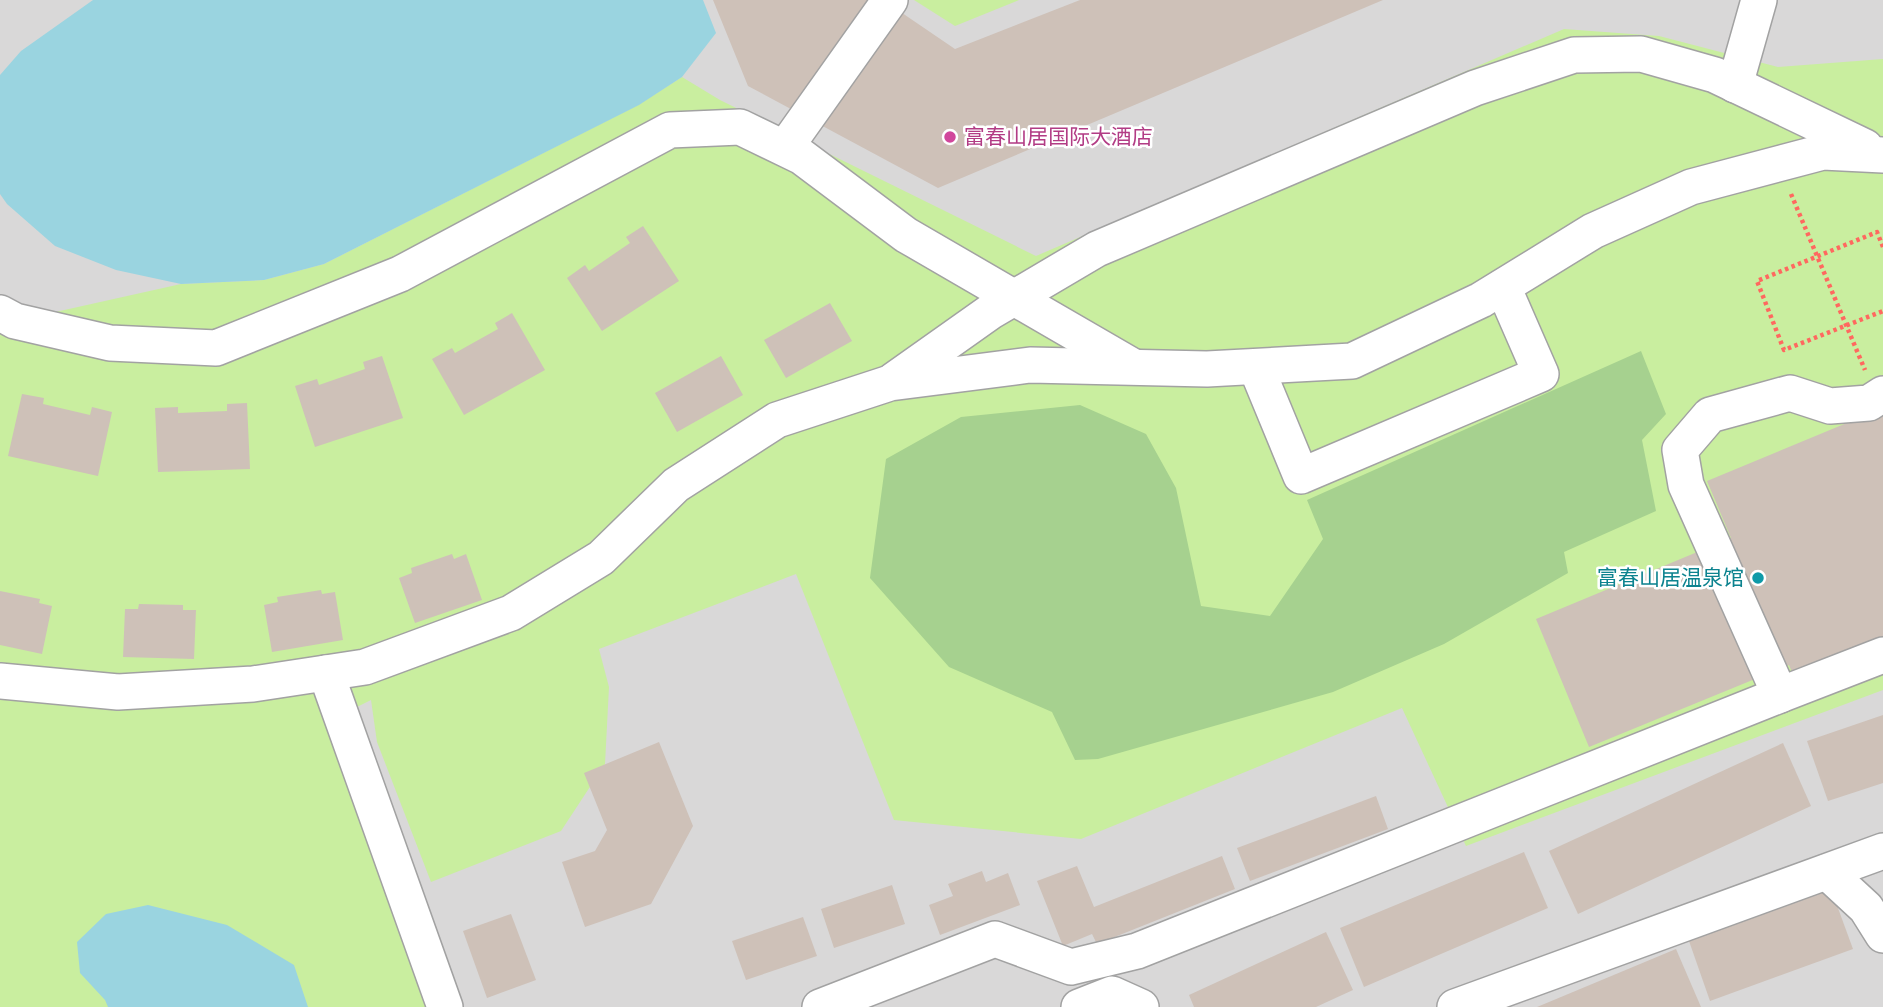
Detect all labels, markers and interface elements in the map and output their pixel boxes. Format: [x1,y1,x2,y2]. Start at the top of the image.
place label: 富春山居国际大酒店 [964,122,1153,150]
marker: 富春山居国际大酒店 [942,129,958,145]
place label: 富春山居温泉馆 [1597,563,1744,591]
marker: 富春山居温泉馆 [1750,570,1766,586]

